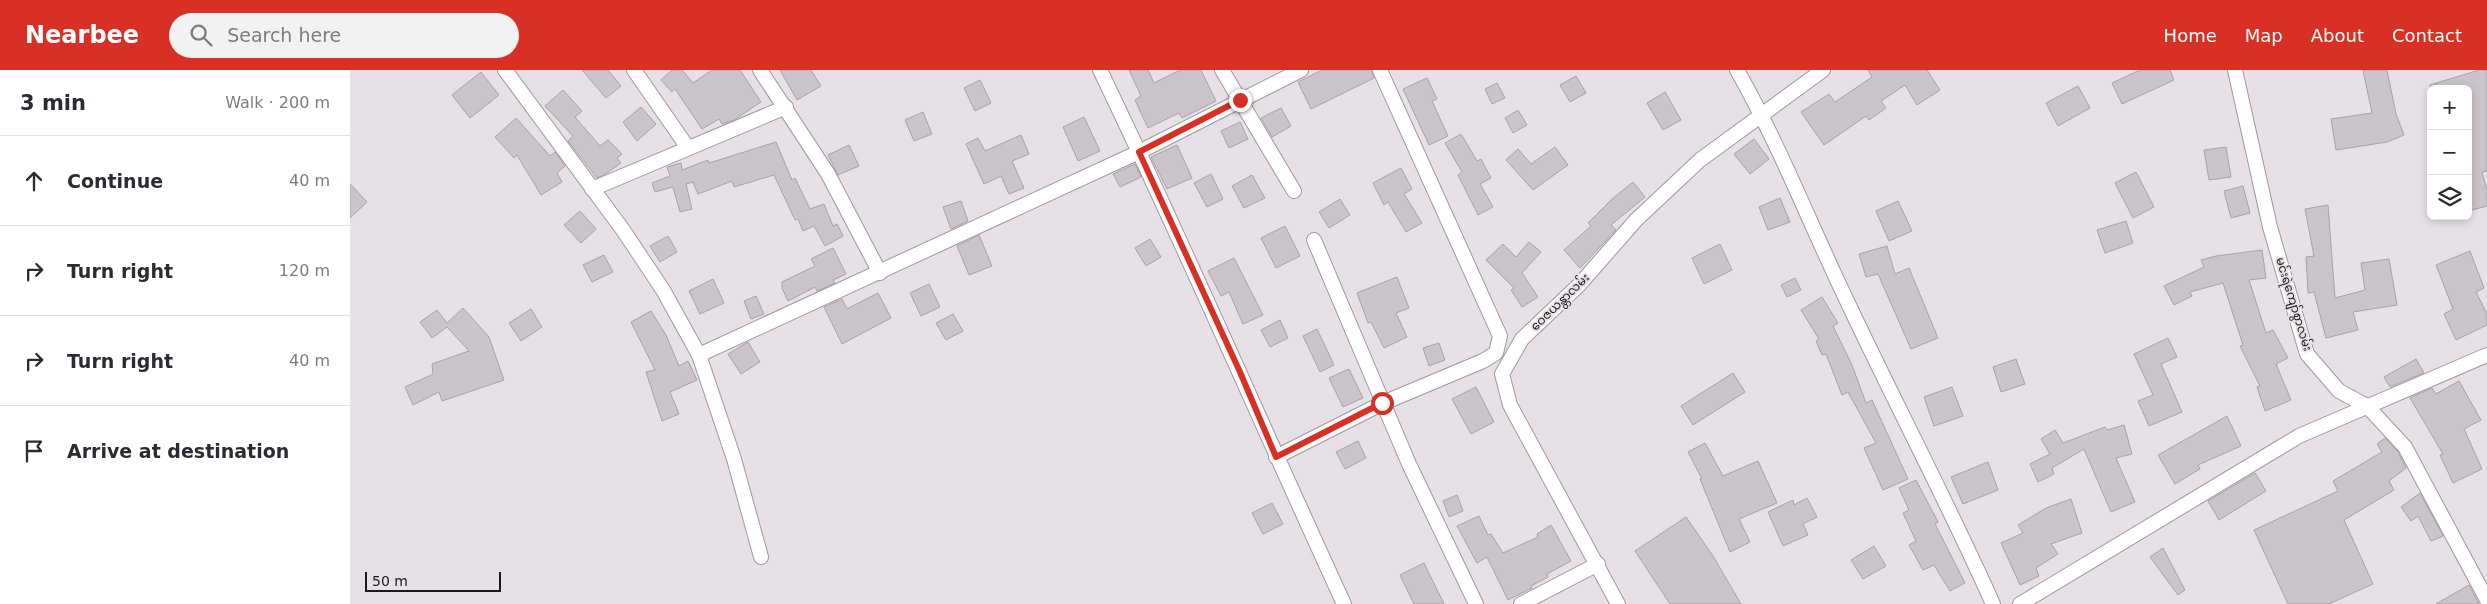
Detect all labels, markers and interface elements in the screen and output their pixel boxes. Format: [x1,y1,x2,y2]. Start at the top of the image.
search box [169,13,519,58]
text: Nearbee [25,21,139,49]
icon: search [187,21,215,49]
text: Search here [227,24,341,46]
text: Home [2164,25,2217,46]
text: Map [2245,25,2283,46]
text: About [2311,25,2364,46]
text: Contact [2392,25,2462,46]
map controls [2427,85,2472,220]
button: + [2427,85,2472,130]
route end [1229,89,1252,112]
text: 3 min [20,91,86,115]
text: Walk · 200 m [225,93,330,112]
button: − [2427,130,2472,175]
icon: ahead [20,167,48,195]
text: Continue [67,170,163,192]
text: 40 m [289,171,330,190]
button: layers [2427,175,2472,220]
street label: မင်းရဲကျော်စွာလမ်း [2270,255,2317,353]
icon: right [20,257,48,285]
text: Turn right [67,260,173,282]
text: 120 m [279,261,330,280]
street label: ဝေဇယန္တာလမ်း [1526,269,1594,336]
icon: right [20,347,48,375]
text: Turn right [67,350,173,372]
text: 40 m [289,351,330,370]
route start [1371,392,1394,415]
icon: arrive [20,437,48,465]
text: Arrive at destination [67,440,289,462]
scale bar [365,569,501,592]
text: 50 m [372,573,408,589]

